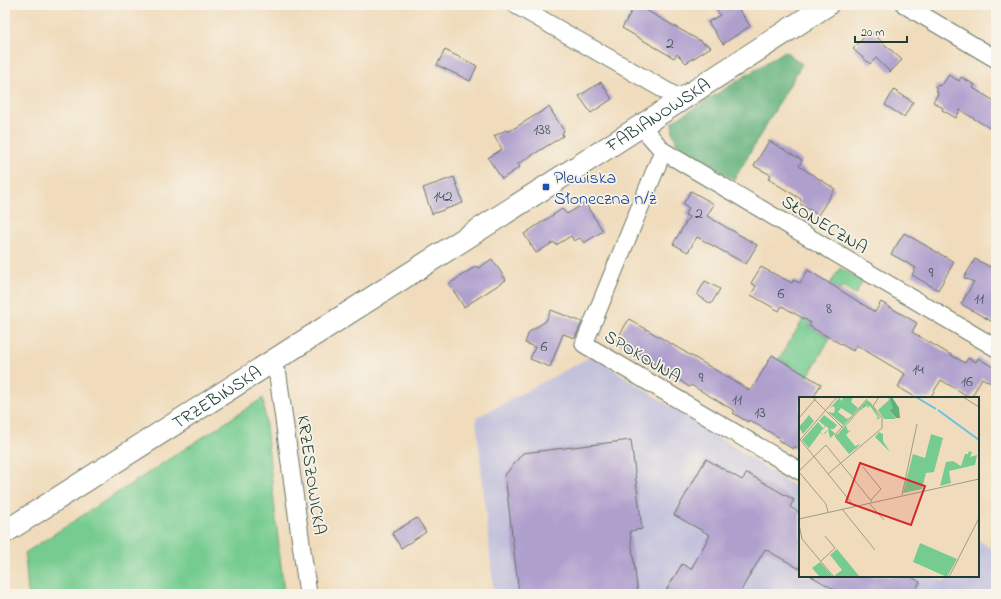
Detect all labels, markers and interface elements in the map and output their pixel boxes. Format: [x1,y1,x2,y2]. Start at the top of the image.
scale bar [855,18,907,44]
text: 20 m [861,24,884,42]
house number: 2 [666,32,674,56]
street label: FABIANOWSKA [601,73,716,160]
house number: 138 [533,118,551,142]
place label: Plewiska Słoneczna n/ż [554,166,657,213]
marker: Plewiska Słoneczna n/ż [541,182,551,192]
house number: 142 [433,185,453,209]
street label: SŁONECZNA [776,190,872,262]
house number: 2 [695,202,703,226]
house number: 9 [929,261,934,285]
house number: 6 [777,282,785,306]
house number: 11 [974,287,984,311]
house number: 8 [826,297,832,321]
street label: SPOKOJNA [599,325,685,391]
house number: 6 [540,335,548,359]
house number: 14 [912,358,924,382]
street label: TRZEBIŃSKA [168,360,267,437]
house number: 9 [699,366,704,390]
house number: 16 [961,370,973,394]
house number: 11 [732,388,742,412]
inset map [799,397,979,577]
house number: 13 [754,401,766,425]
street label: KRZESZOWICKA [289,414,331,537]

